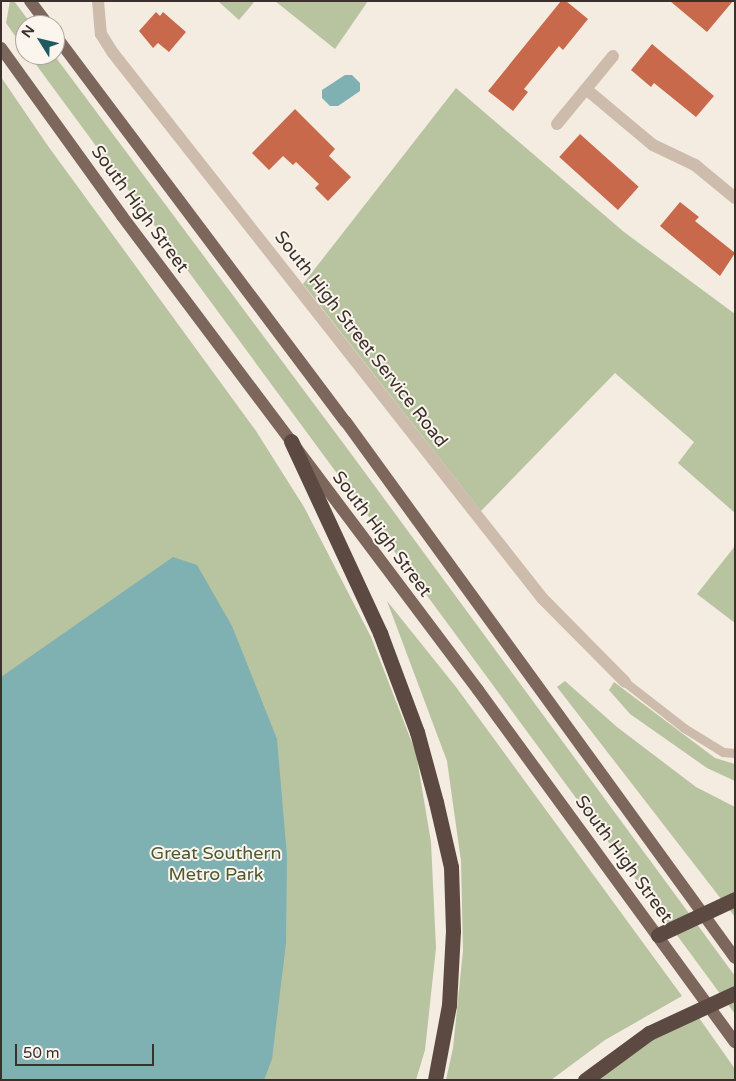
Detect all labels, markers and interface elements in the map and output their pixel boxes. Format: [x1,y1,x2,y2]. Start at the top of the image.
north arrow [15,15,65,65]
text: N [18,22,38,41]
street label: South High Street [87,141,193,277]
street label: South High Street Service Road [270,227,452,451]
street label: South High Street [328,467,436,601]
street label: South High Street [571,791,677,927]
park label: Great Southern Metro Park [151,843,281,886]
scale bar [18,1034,156,1066]
text: 50 m [23,1044,60,1062]

